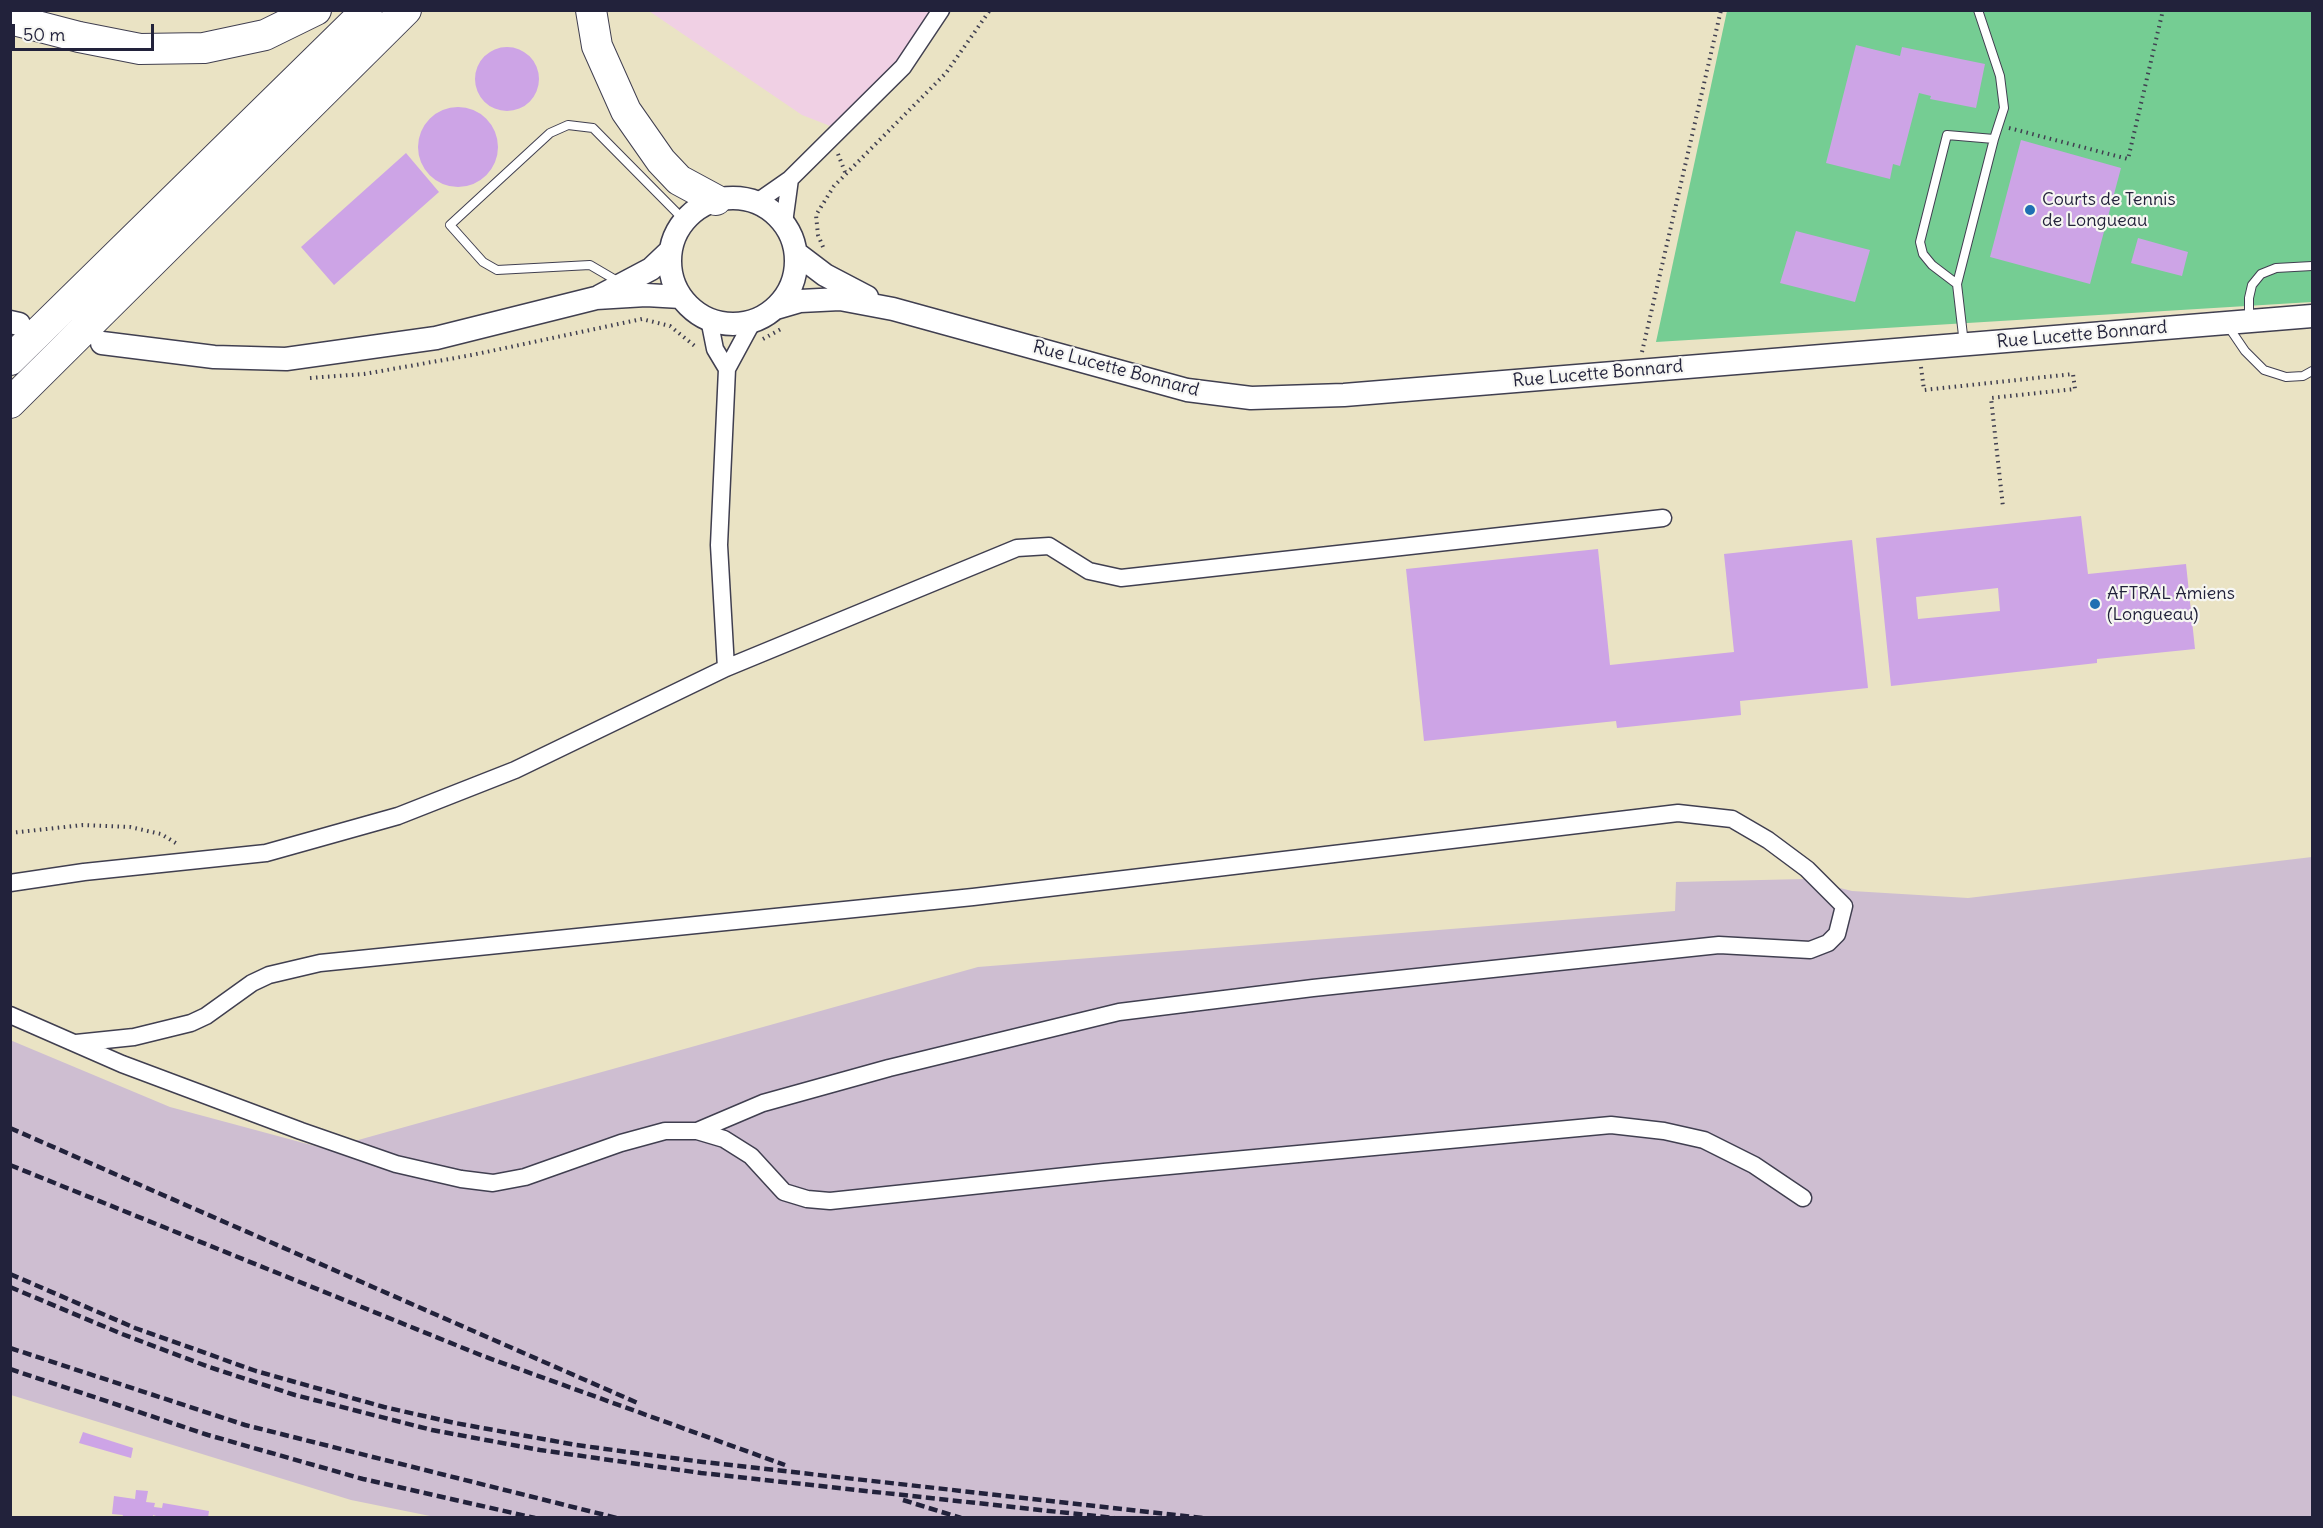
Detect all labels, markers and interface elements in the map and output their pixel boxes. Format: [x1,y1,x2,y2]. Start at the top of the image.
scale bar [15,12,158,50]
text: 50 m [23,23,65,46]
place label: Courts de Tennis de Longueau [2042,189,2176,232]
marker: Courts de Tennis de Longueau [2023,203,2037,217]
street label: Rue Lucette Bonnard [1996,317,2168,353]
street label: Rue Lucette Bonnard [1031,336,1201,402]
street label: Rue Lucette Bonnard [1512,356,1684,392]
place label: AFTRAL Amiens (Longueau) [2107,583,2235,626]
marker: AFTRAL Amiens (Longueau) [2088,597,2102,611]

